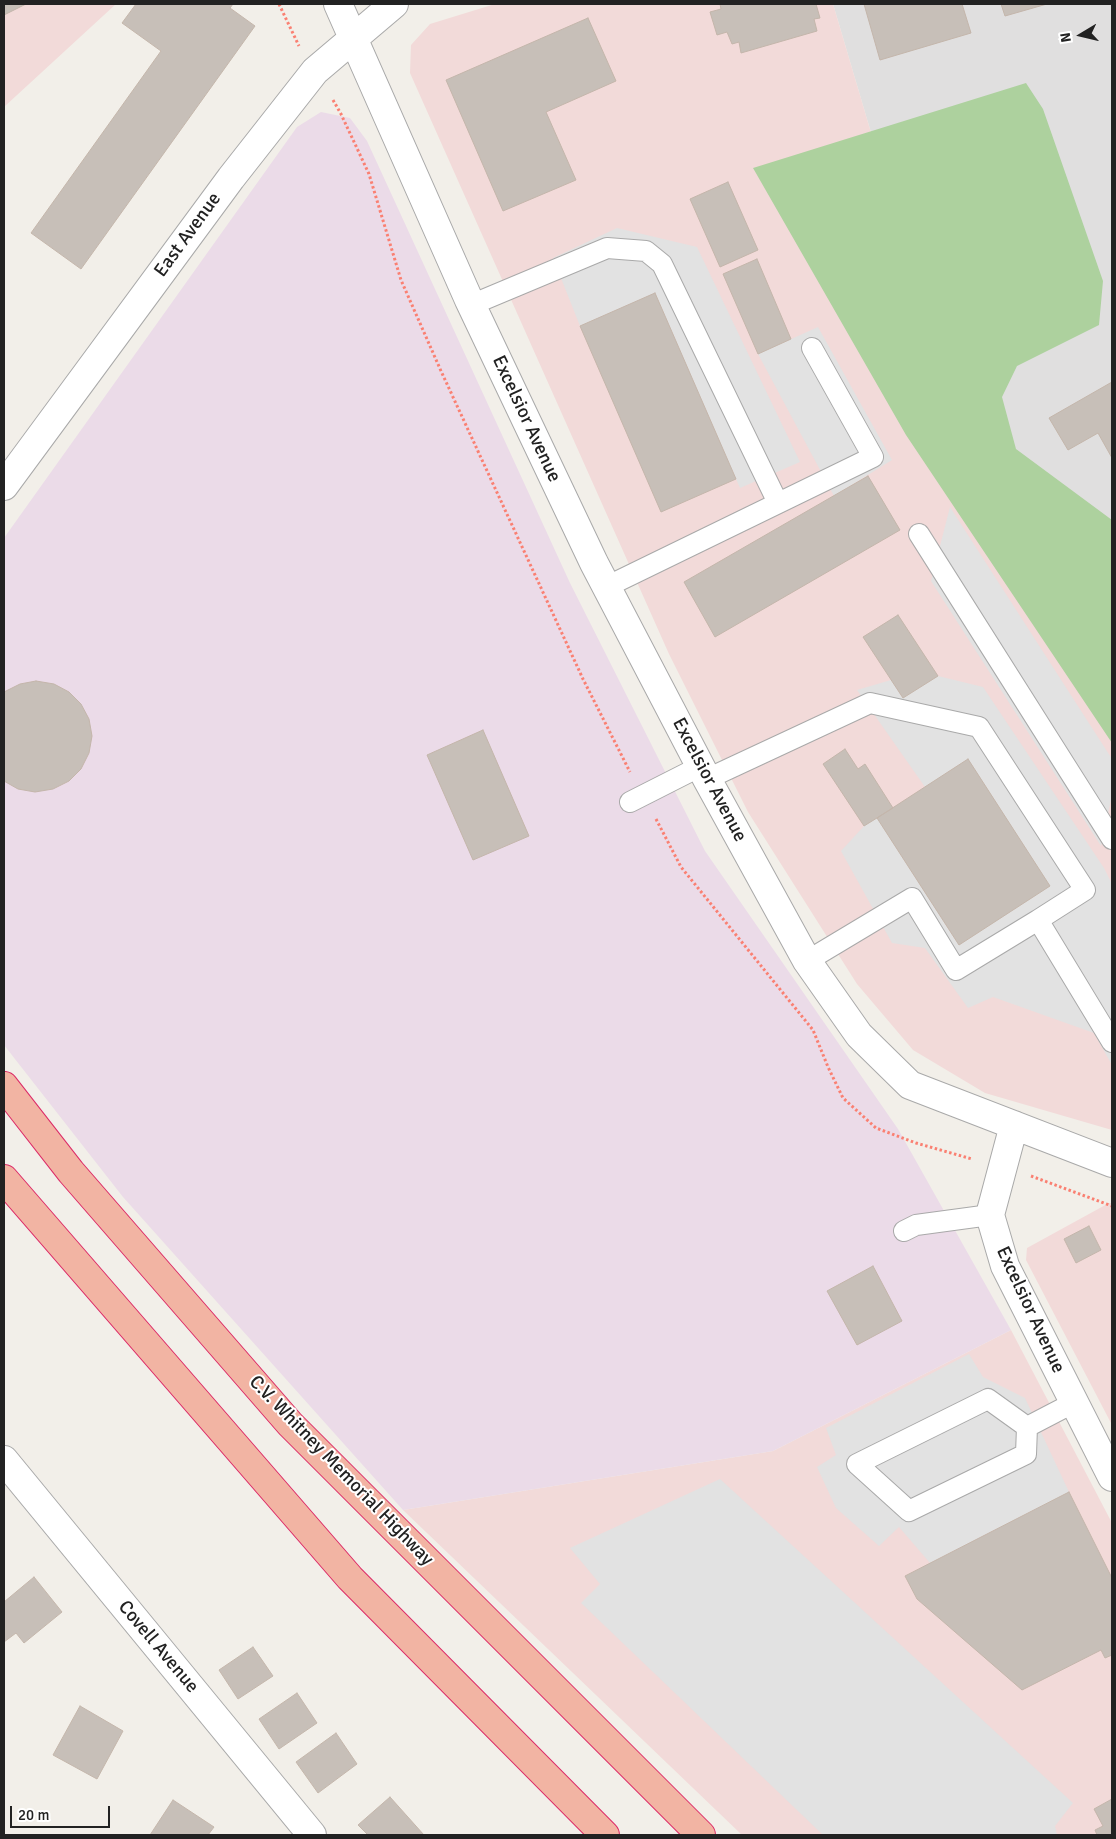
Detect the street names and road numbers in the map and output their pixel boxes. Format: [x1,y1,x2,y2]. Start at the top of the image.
street label: East Avenue [150,188,226,282]
street label: Excelsior Avenue [487,352,565,486]
street label: Excelsior Avenue [667,714,751,846]
street label: Excelsior Avenue [991,1243,1069,1377]
street label: C.V. Whitney Memorial Highway [244,1371,438,1571]
street label: Covell Avenue [113,1596,203,1698]

